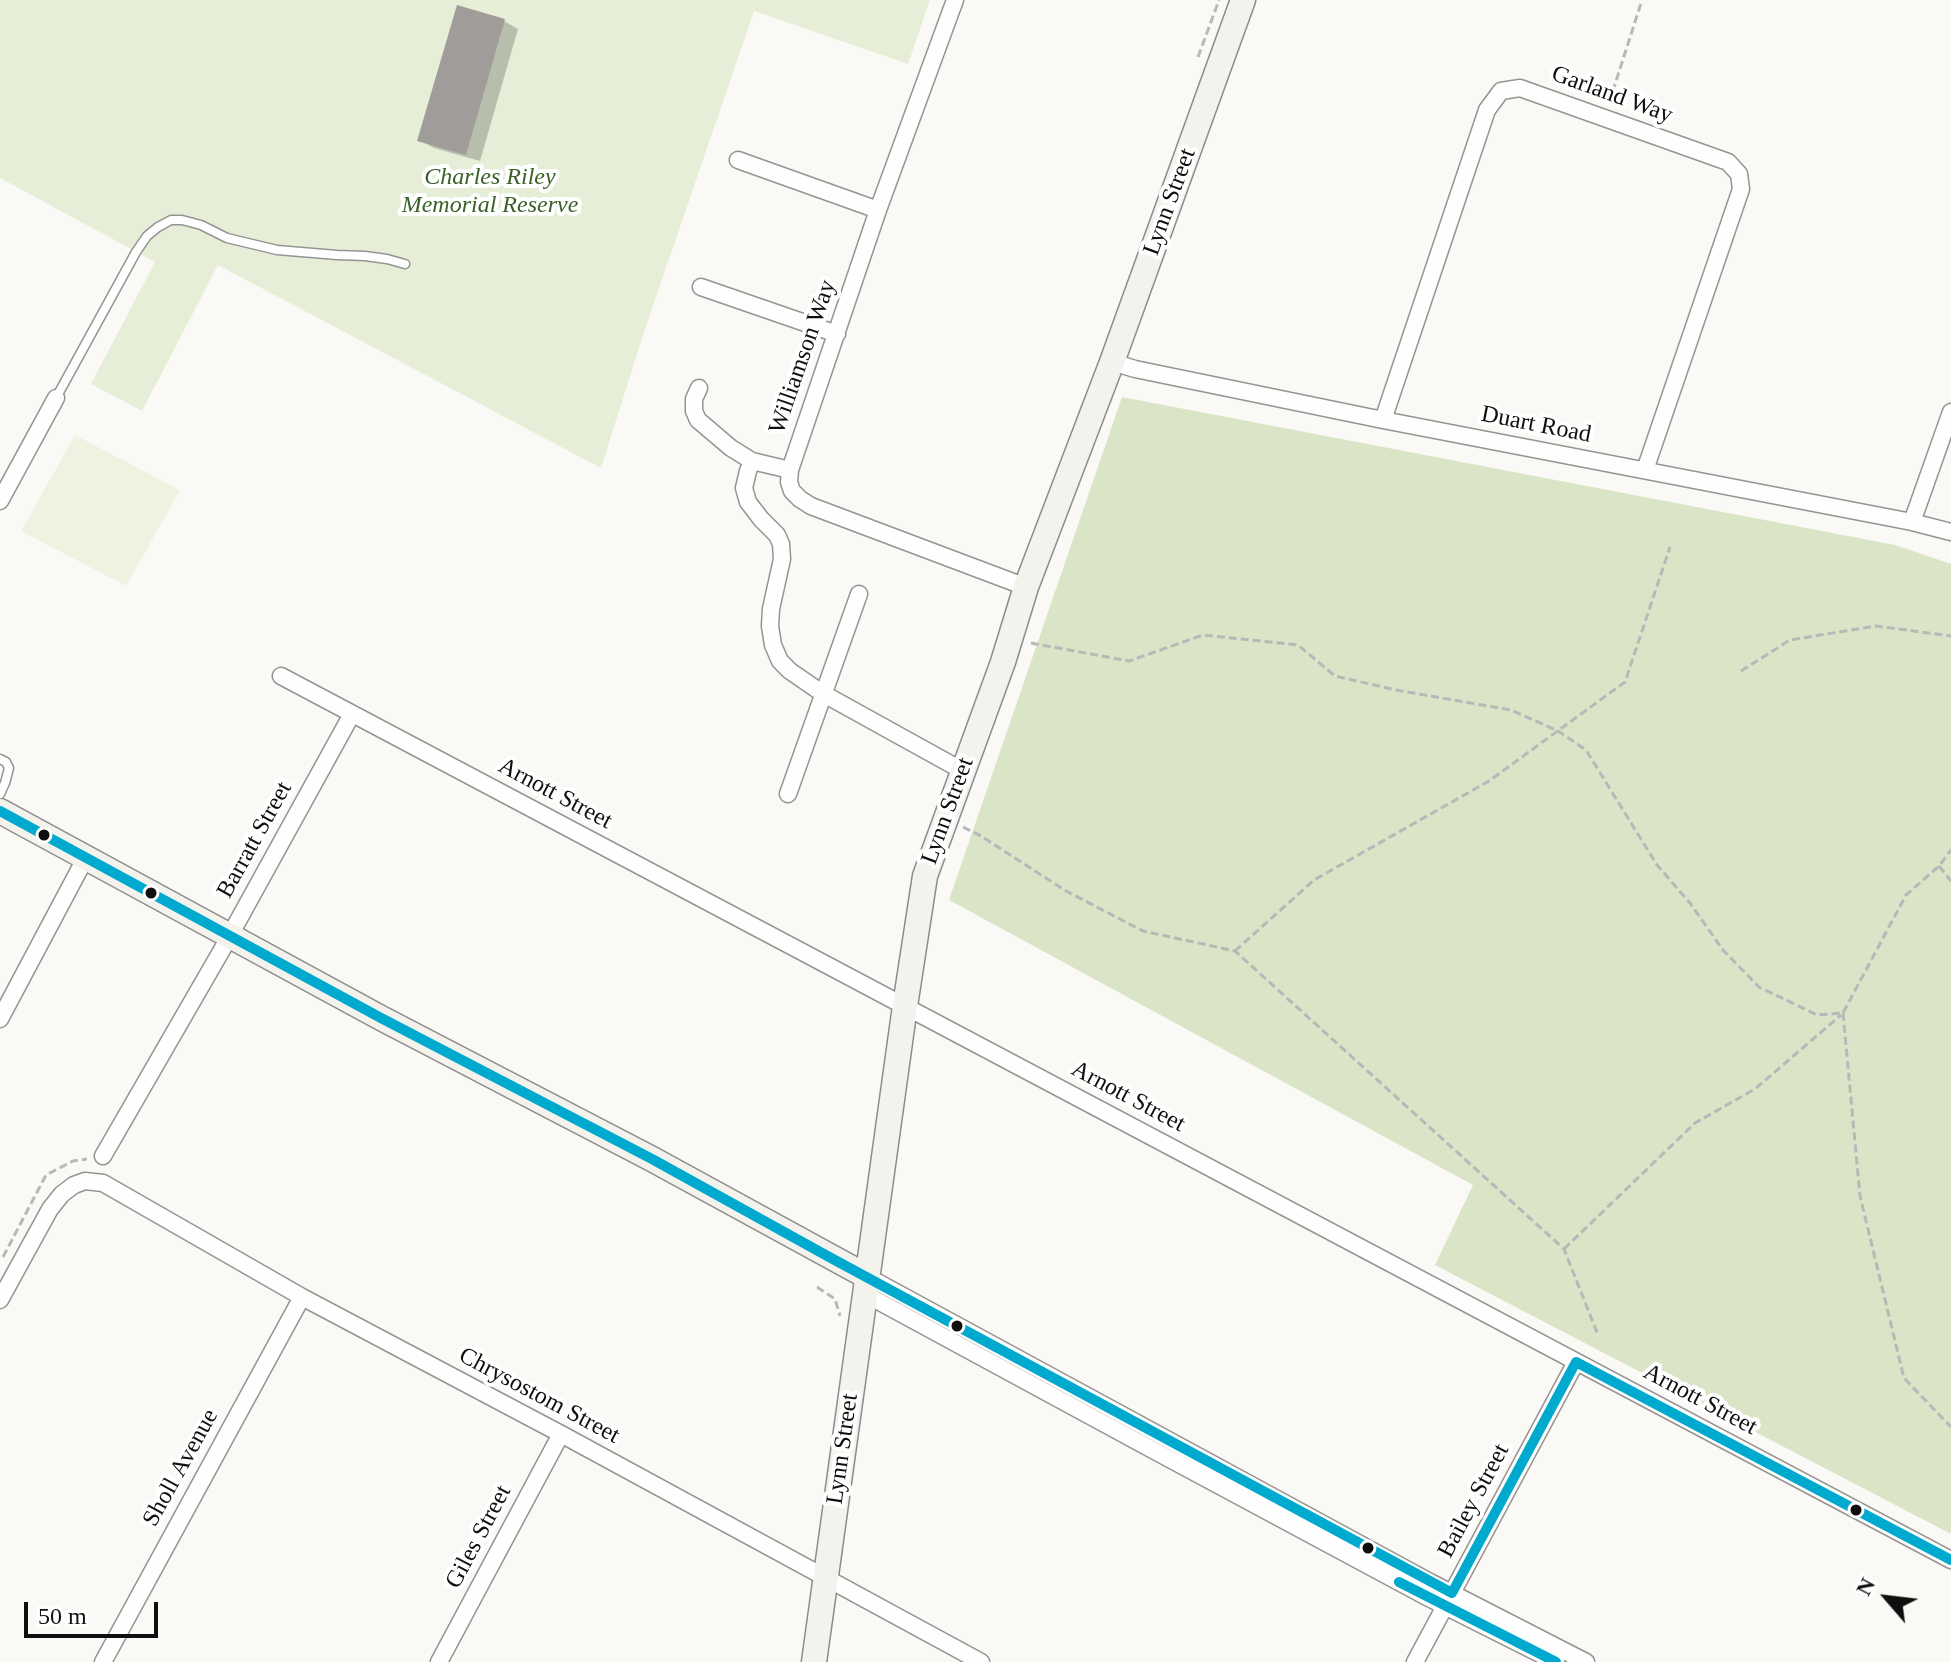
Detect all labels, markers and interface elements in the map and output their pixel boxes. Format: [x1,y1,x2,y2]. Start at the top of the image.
street label: Garland Way [1548,60,1676,130]
street label: Lynn Street [1137,145,1203,259]
park label: Charles Riley Memorial Reserve [402,164,578,220]
street label: Williamson Way [763,276,843,438]
street label: Duart Road [1479,400,1593,450]
street label: Arnott Street [493,752,617,836]
street label: Lynn Street [915,754,981,868]
street label: Barratt Street [211,777,299,903]
unlabelled marker [36,827,52,843]
unlabelled marker [143,885,159,901]
street label: Arnott Street [1066,1055,1190,1139]
unlabelled marker [949,1318,965,1334]
street label: Chrysostom Street [454,1342,624,1450]
street label: Arnott Street [1638,1358,1762,1442]
street label: Lynn Street [821,1392,865,1506]
street label: Sholl Avenue [137,1404,225,1532]
street label: Bailey Street [1432,1439,1516,1563]
street label: Giles Street [440,1481,518,1593]
unlabelled marker [1848,1502,1864,1518]
unlabelled marker [1360,1540,1376,1556]
north arrow [1847,1558,1927,1638]
text: N [1851,1574,1880,1599]
scale bar [28,1586,162,1636]
text: 50 m [38,1603,87,1629]

